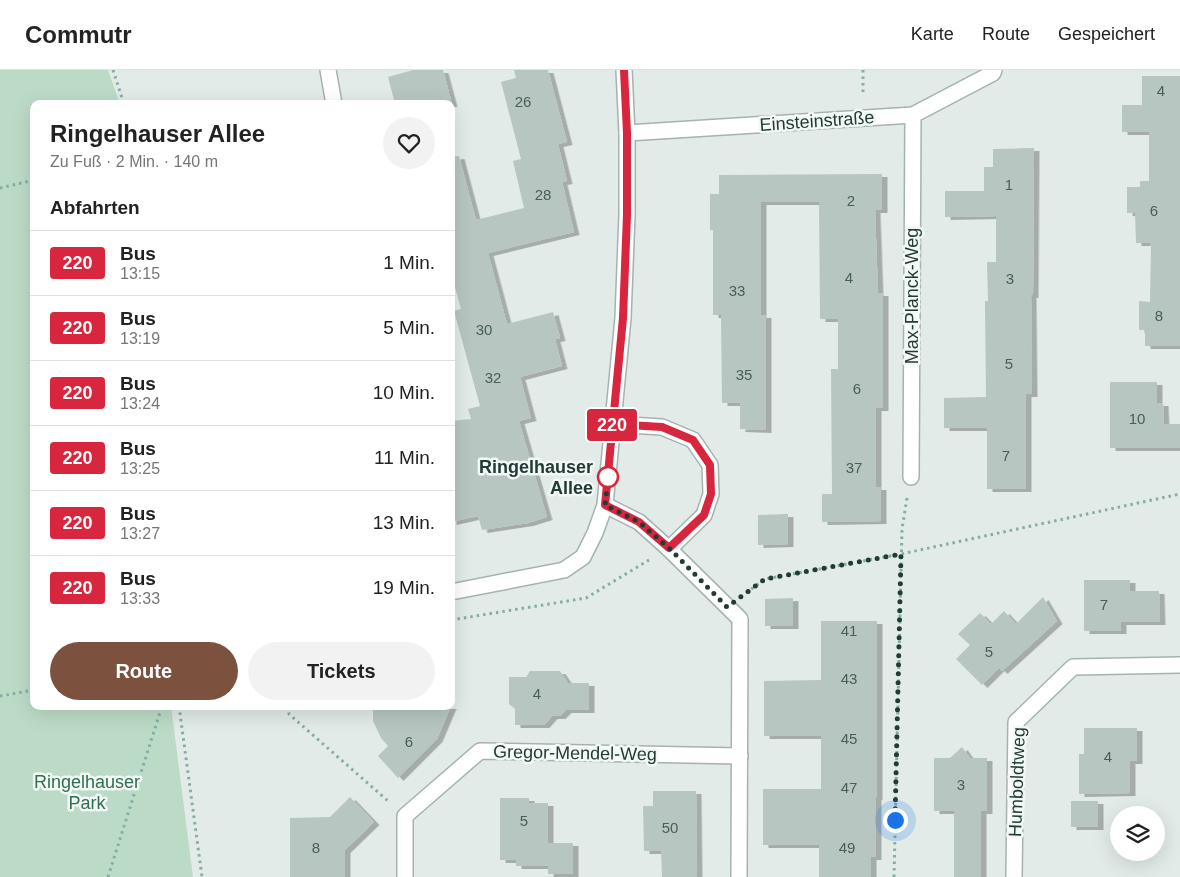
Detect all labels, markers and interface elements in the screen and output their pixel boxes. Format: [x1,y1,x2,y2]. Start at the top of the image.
text: Commutr [25,21,132,48]
text: Karte [911,24,954,44]
text: Route [982,24,1030,44]
text: Gespeichert [1058,24,1155,44]
house number: 4 [1157,82,1165,99]
house number: 26 [515,93,531,110]
street label: Einsteinstraße [759,107,875,135]
button: heart [383,117,435,169]
text: Ringelhauser Allee [50,120,265,147]
text: Zu Fuß · 2 Min. · 140 m [50,153,218,170]
house number: 1 [1005,176,1013,193]
house number: 28 [535,186,551,203]
house number: 2 [847,192,855,209]
text: Abfahrten [50,197,140,218]
house number: 6 [1150,202,1158,219]
street label: Max-Planck-Weg [902,228,922,364]
text: Bus [120,243,156,264]
text: 1 Min. [383,252,435,273]
text: 220 [62,253,93,273]
text: 13:15 [120,265,160,282]
house number: 4 [845,269,853,286]
house number: 3 [1006,270,1014,287]
house number: 33 [729,282,745,299]
house number: 8 [1155,307,1163,324]
text: Bus [120,308,156,329]
text: 5 Min. [383,317,435,338]
text: 220 [62,318,93,338]
house number: 30 [476,321,492,338]
text: 13:19 [120,330,160,347]
house number: 5 [1005,355,1013,372]
house number: 35 [736,366,752,383]
house number: 32 [485,369,501,386]
text: Bus [120,373,156,394]
house number: 6 [853,380,861,397]
text: 10 Min. [373,382,435,403]
text: 220 [62,383,93,403]
text: 13:24 [120,395,160,412]
line badge: 220 [583,409,641,441]
house number: 10 [1129,410,1145,427]
text: 220 [597,415,627,435]
text: Bus [120,438,156,459]
text: 11 Min. [374,447,435,468]
house number: 7 [1002,447,1010,464]
text: 220 [62,448,93,468]
place label: Ringelhauser Allee [479,457,593,498]
house number: 37 [846,459,862,476]
text: 13:25 [120,460,160,477]
marker: Ringelhauser Allee [597,466,619,488]
text: Bus [120,503,156,524]
text: 13 Min. [373,512,435,533]
text: 220 [62,513,93,533]
text: 13:27 [120,525,160,542]
text: Bus [120,568,156,589]
text: 19 Min. [373,577,435,598]
text: 220 [62,578,93,598]
text: 13:33 [120,590,160,607]
house number: 7 [1100,596,1108,613]
house number: 41 [841,622,857,639]
button: Route [50,642,238,700]
button: Tickets [248,642,435,700]
house number: 5 [985,643,993,660]
house number: 43 [841,670,857,687]
house number: 4 [533,685,541,702]
street label: Humboldtweg [1005,727,1029,837]
house number: 45 [841,730,857,747]
house number: 6 [405,733,413,750]
street label: Gregor-Mendel-Weg [493,742,657,764]
house number: 4 [1104,748,1112,765]
park label: Ringelhauser Park [34,772,140,813]
house number: 3 [957,776,965,793]
house number: 47 [841,779,857,796]
map controls [1110,806,1165,861]
button: layers [1110,806,1165,861]
your location [883,808,908,833]
house number: 5 [520,812,528,829]
house number: 50 [662,819,678,836]
house number: 8 [312,839,320,856]
house number: 49 [839,839,855,856]

